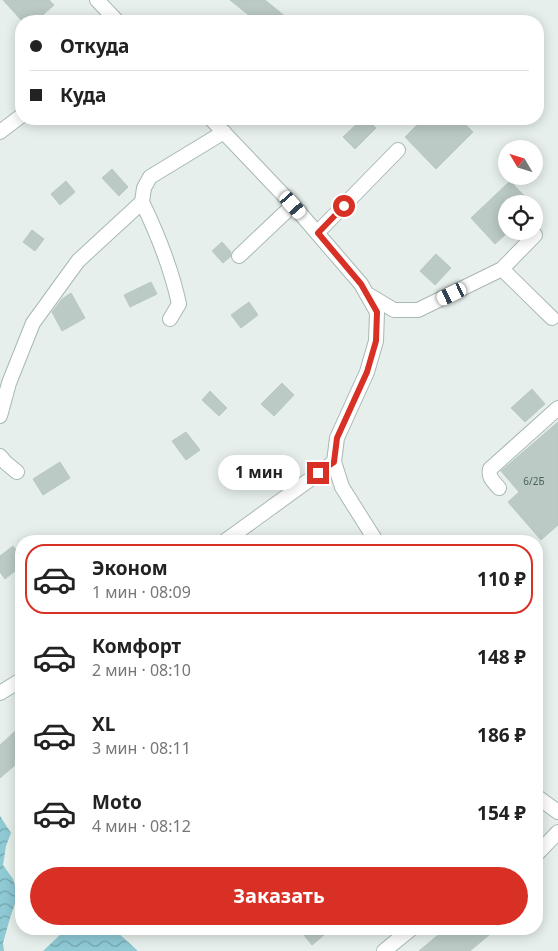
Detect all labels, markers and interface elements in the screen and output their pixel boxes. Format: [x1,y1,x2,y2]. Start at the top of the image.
text: Откуда [60,33,129,59]
text: Куда [60,82,106,108]
north arrow [498,140,542,185]
map controls [498,140,543,240]
car [277,189,308,221]
route start [333,195,355,217]
button: locate [498,195,543,240]
car [435,281,468,307]
callout: 1 мин [218,456,300,490]
text: 1 мин [235,461,283,483]
route end [307,462,329,484]
house number: 6/2Б [523,474,545,488]
text: Эконом [92,555,168,581]
icon: car [32,557,77,602]
text: 110 ₽ [477,566,526,592]
text: 1 мин · 08:09 [92,581,191,603]
text: Комфорт [92,633,181,659]
icon: car [32,635,77,680]
text: 148 ₽ [477,644,526,670]
text: 2 мин · 08:10 [92,659,191,681]
text: XL [92,711,115,737]
icon: car [32,713,77,758]
text: 186 ₽ [477,722,526,748]
text: 3 мин · 08:11 [92,737,191,759]
text: Moto [92,789,142,815]
icon: car [32,791,77,836]
text: 154 ₽ [477,800,526,826]
text: 4 мин · 08:12 [92,815,191,837]
button: Заказать [30,867,528,925]

